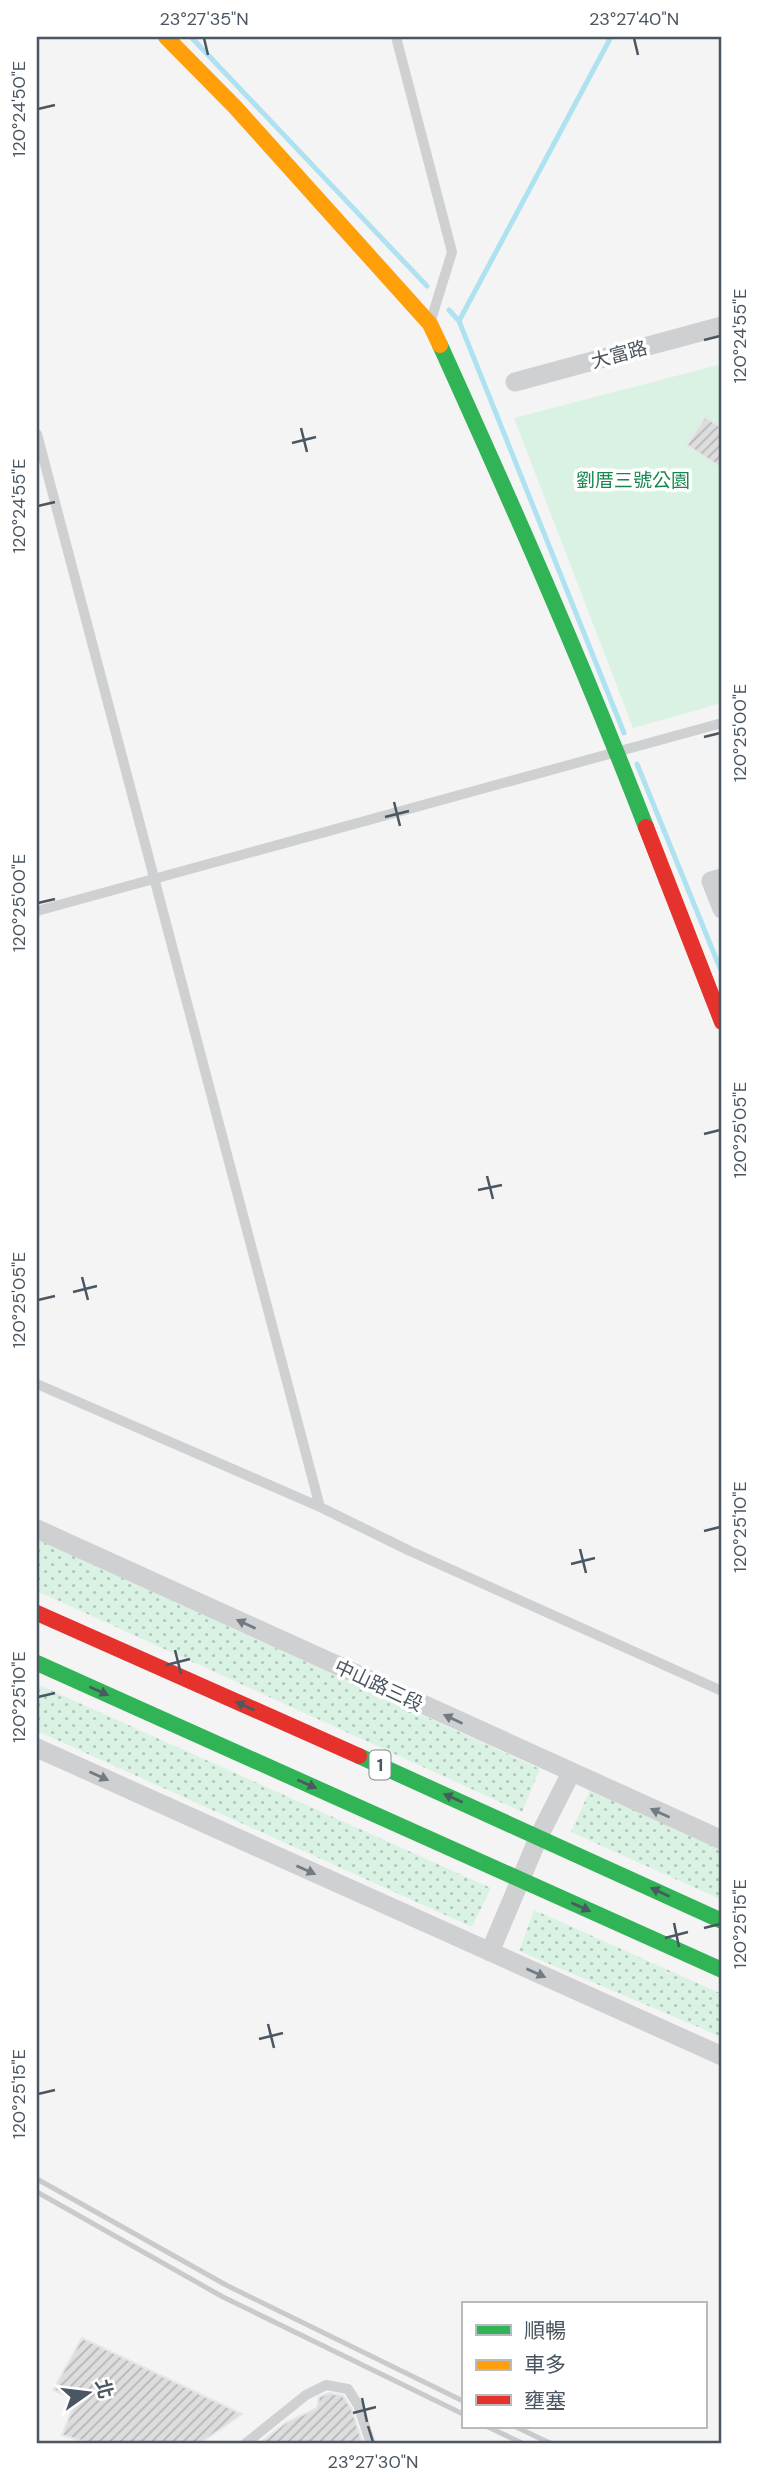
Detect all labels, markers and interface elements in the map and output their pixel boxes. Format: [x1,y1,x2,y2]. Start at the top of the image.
text: 23°27'35"N [159,7,249,31]
text: 23°27'40"N [589,7,679,31]
text: 120°24'50"E [7,61,31,157]
text: 120°24'55"E [728,289,752,383]
street label: 大富路 [588,335,650,374]
text: 120°24'55"E [7,459,31,553]
park label: 劉厝三號公園 [576,468,690,493]
text: 120°25'00"E [728,684,752,782]
text: 120°25'00"E [7,854,31,952]
text: 120°25'05"E [728,1082,752,1178]
text: 120°25'05"E [7,1252,31,1348]
text: 120°25'10"E [728,1481,752,1573]
one-way arrow [236,1618,256,1630]
text: 120°25'10"E [7,1651,31,1743]
street label: 中山路三段 [330,1654,427,1717]
one-way arrow [89,1685,109,1697]
one-way arrow [235,1700,256,1711]
one-way arrow [443,1713,463,1725]
road number: 1 [370,1750,390,1780]
one-way arrow [89,1770,109,1782]
one-way arrow [296,1779,317,1790]
one-way arrow [443,1792,464,1803]
one-way arrow [650,1807,670,1819]
one-way arrow [296,1865,317,1876]
text: 120°25'15"E [728,1879,752,1969]
one-way arrow [650,1886,670,1898]
one-way arrow [571,1901,591,1913]
one-way arrow [526,1967,546,1979]
text: 120°25'15"E [7,2049,31,2139]
legend [462,2302,706,2428]
text: 順暢 [524,2317,566,2345]
text: 車多 [524,2351,566,2379]
north arrow [52,2358,122,2428]
text: 北 [90,2377,118,2401]
text: 壅塞 [524,2387,566,2415]
text: 23°27'30"N [328,2450,418,2474]

